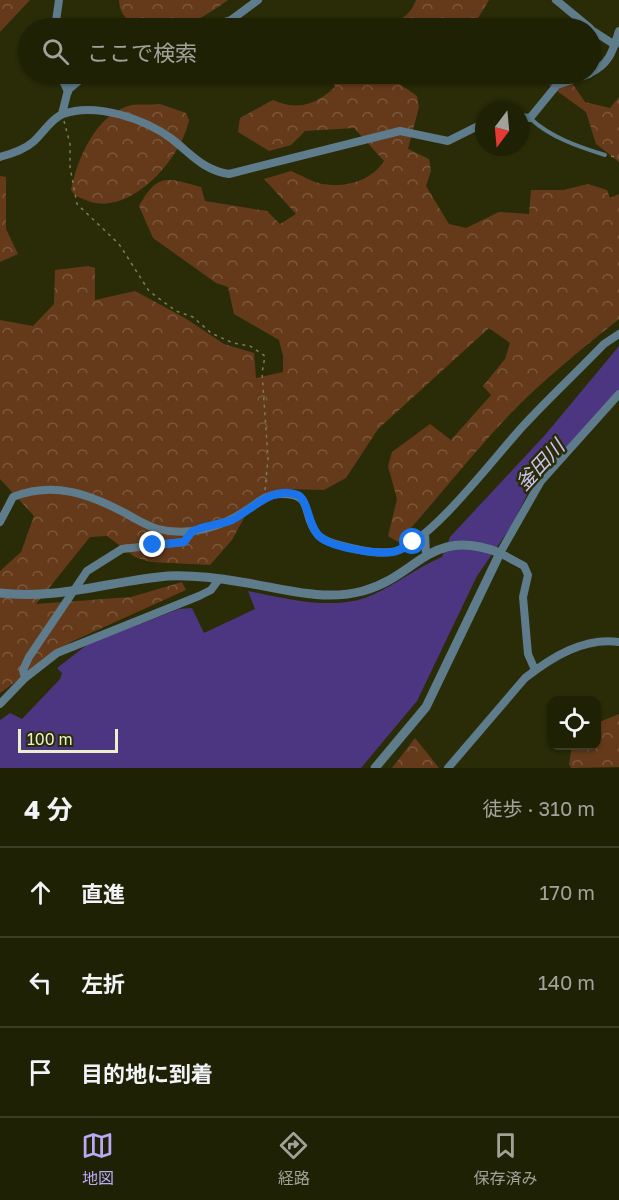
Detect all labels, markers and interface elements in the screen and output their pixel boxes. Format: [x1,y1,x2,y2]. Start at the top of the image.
search box [18,18,601,84]
icon: search [39,35,72,68]
text: ここで検索 [87,39,197,66]
north arrow [475,102,529,156]
water label: 釜田川 [510,433,570,494]
route start [399,528,425,554]
route end [139,531,165,557]
map controls [547,696,601,750]
button: locate [547,696,601,750]
scale bar [18,726,118,754]
text: 100 m [27,729,73,749]
text: 4 分 [24,794,73,825]
text: 徒歩 · 310 m [483,796,595,820]
icon: ahead [24,876,57,909]
text: 直進 [81,880,125,907]
text: 170 m [540,880,595,904]
icon: left [24,966,57,999]
text: 左折 [81,970,125,997]
text: 140 m [538,970,595,994]
icon: arrive [24,1056,57,1089]
text: 目的地に到着 [81,1060,213,1087]
tab: 地図 [81,1129,114,1189]
tab: 経路 [277,1129,310,1189]
tab: 保存済み [473,1129,537,1189]

